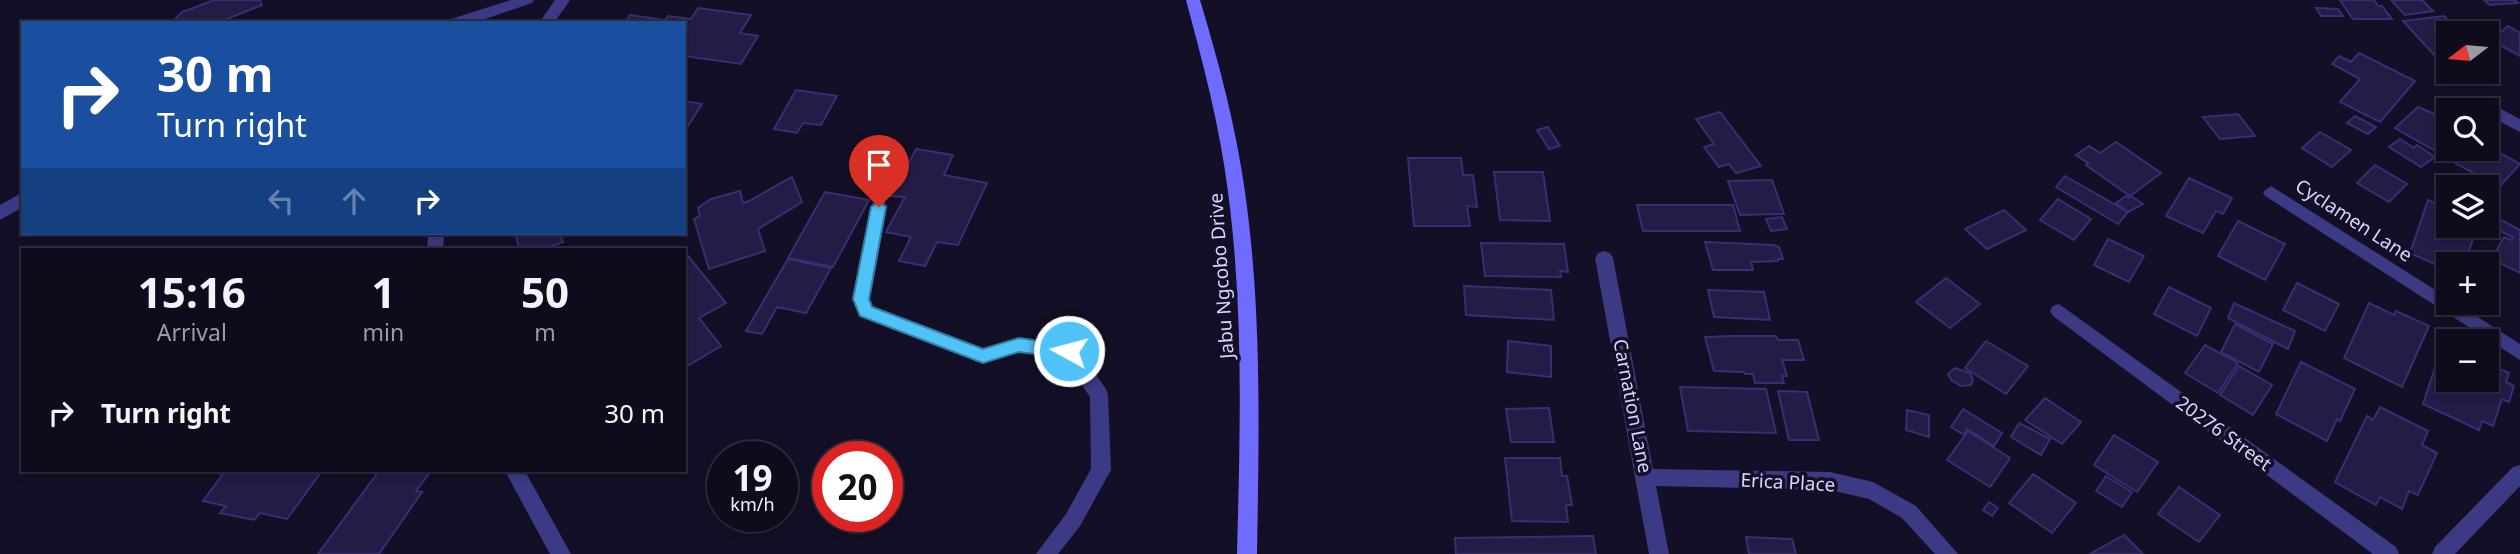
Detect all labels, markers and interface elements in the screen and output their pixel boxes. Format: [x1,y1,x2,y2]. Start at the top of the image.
north arrow [2436,21,2499,84]
map controls [2436,21,2499,392]
text: 30 m [157,40,274,106]
icon: right [42,49,133,140]
button: search [2436,98,2499,161]
text: Turn right [157,103,307,146]
pin [849,135,909,207]
icon: arrive [860,146,898,184]
street label: Cyclamen Lane [2290,172,2418,268]
button: layers [2436,175,2499,238]
icon: left [262,182,300,220]
icon: ahead [335,182,373,220]
icon: right [408,182,446,220]
street label: Jabu Ngcobo Drive [1202,192,1240,362]
button: + [2436,252,2499,315]
text: 15:16 [138,263,246,320]
text: 1 [371,263,395,320]
text: 50 [521,263,569,320]
position arrow [1032,314,1106,388]
text: Arrival [157,316,227,348]
text: min [363,316,404,348]
text: m [534,316,556,348]
button: − [2436,329,2499,392]
street label: Carnation Lane [1607,337,1659,475]
street label: 20276 Street [2171,389,2277,477]
icon: right [42,394,80,432]
text: Turn right [101,395,231,431]
text: 30 m [604,395,665,431]
speed limit sign: 20 [812,441,903,532]
text: 19 [732,454,773,501]
street label: Erica Place [1740,467,1836,497]
text: km/h [730,492,775,516]

